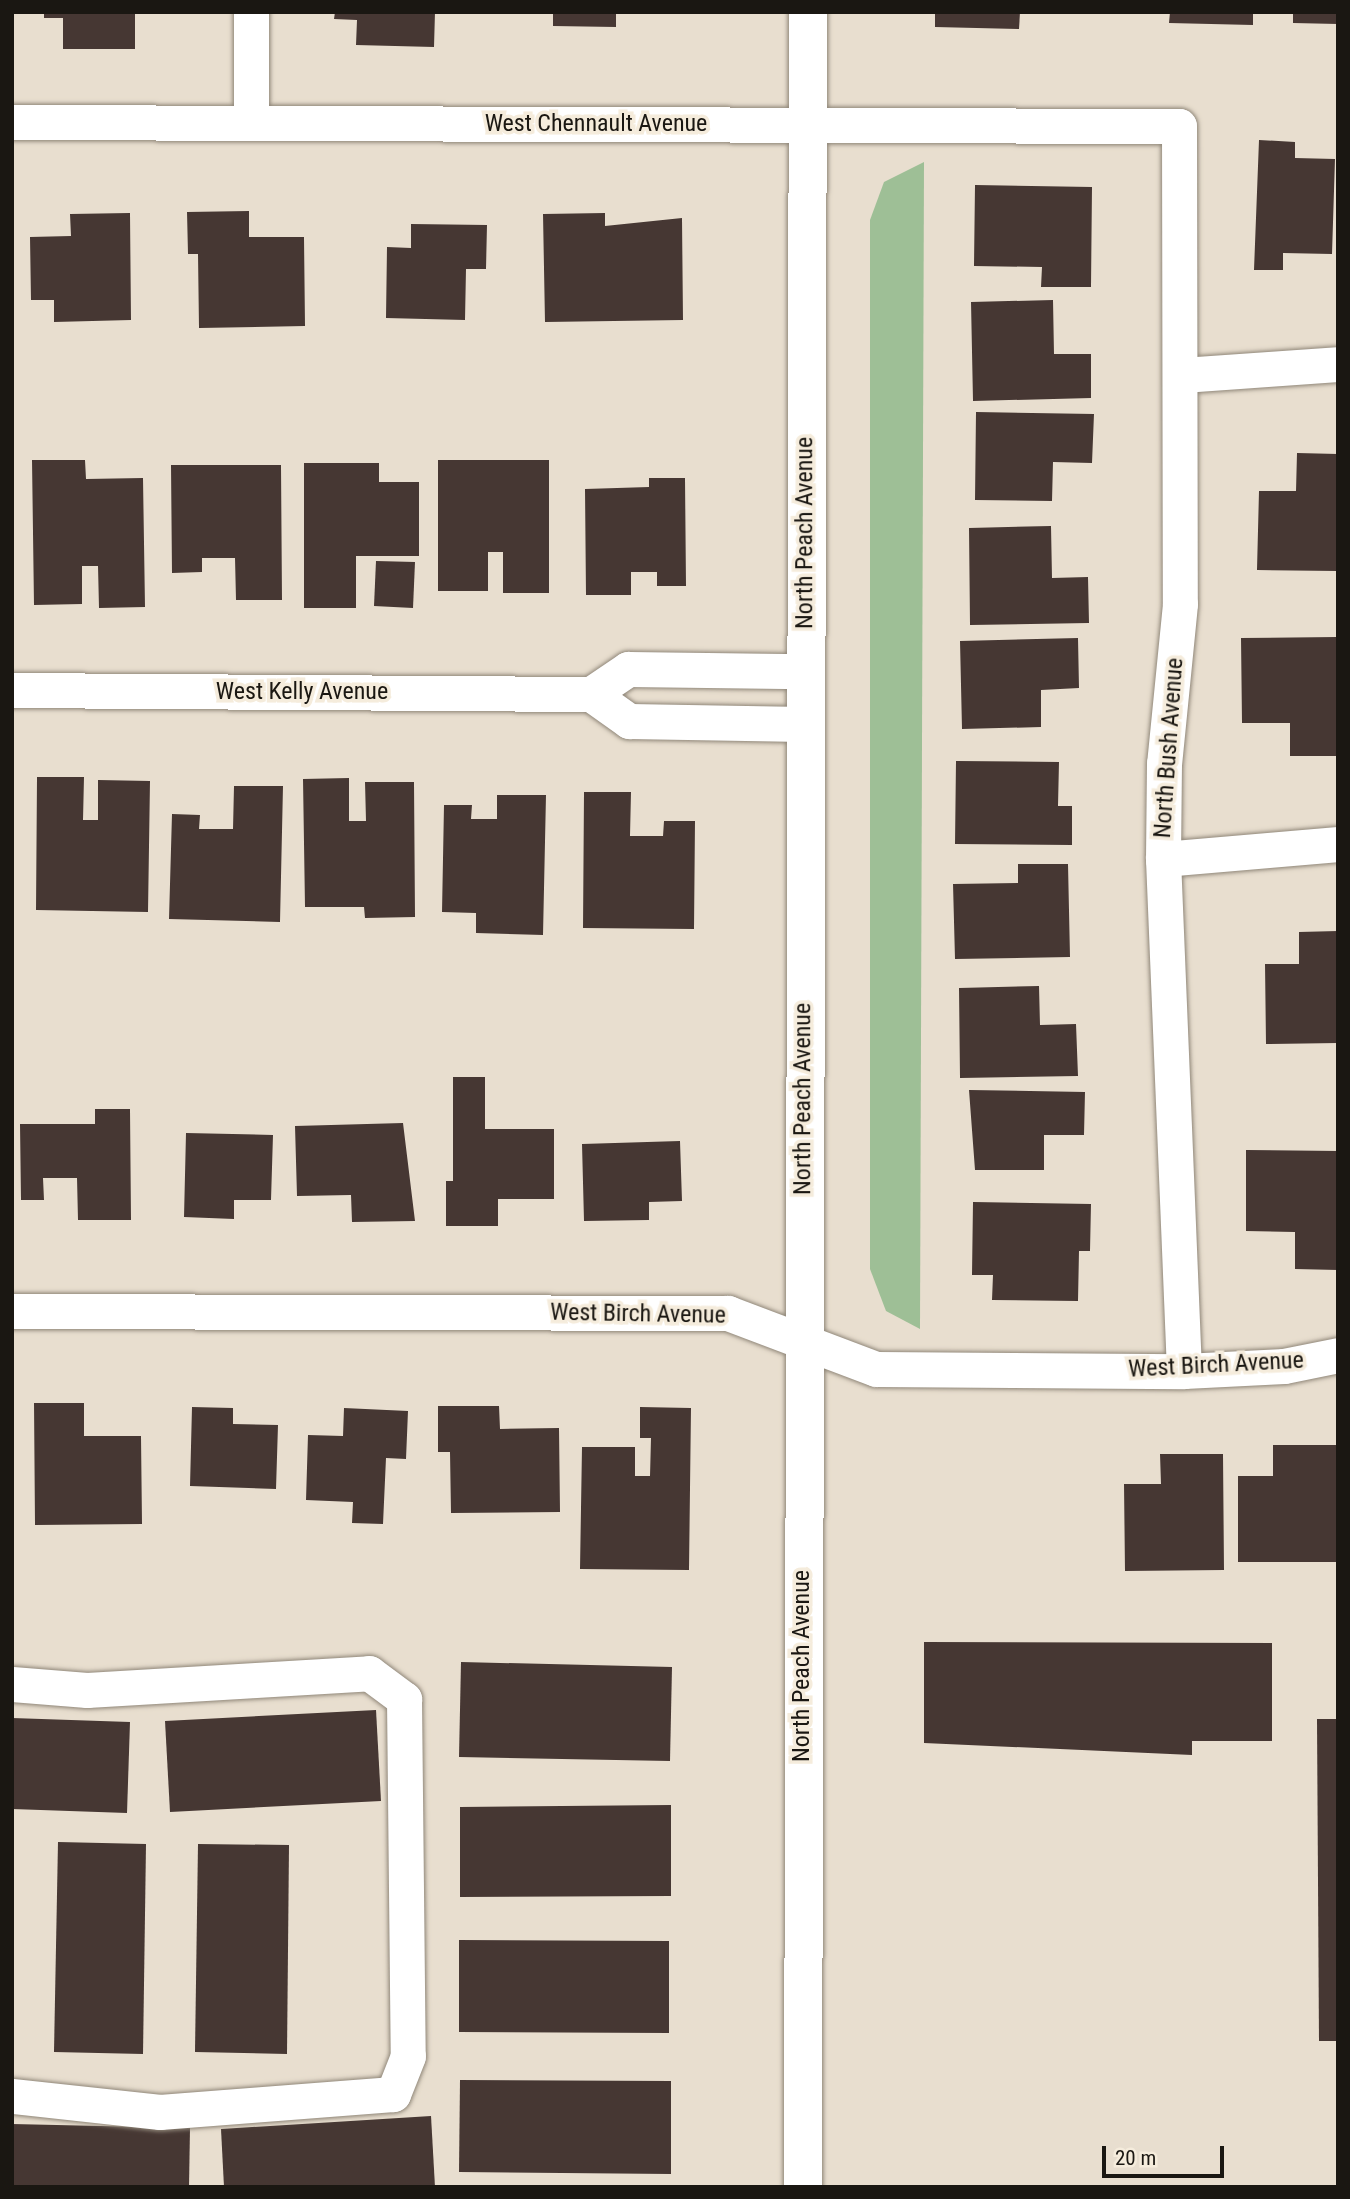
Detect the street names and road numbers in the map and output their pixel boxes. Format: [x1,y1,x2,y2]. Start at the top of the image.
street label: West Chennault Avenue [485,110,707,138]
street label: North Peach Avenue [791,437,819,629]
street label: North Bush Avenue [1148,657,1190,839]
street label: West Kelly Avenue [216,678,388,706]
street label: North Peach Avenue [789,1003,817,1195]
street label: West Birch Avenue [550,1298,726,1330]
street label: West Birch Avenue [1128,1346,1304,1384]
street label: North Peach Avenue [788,1570,816,1762]

